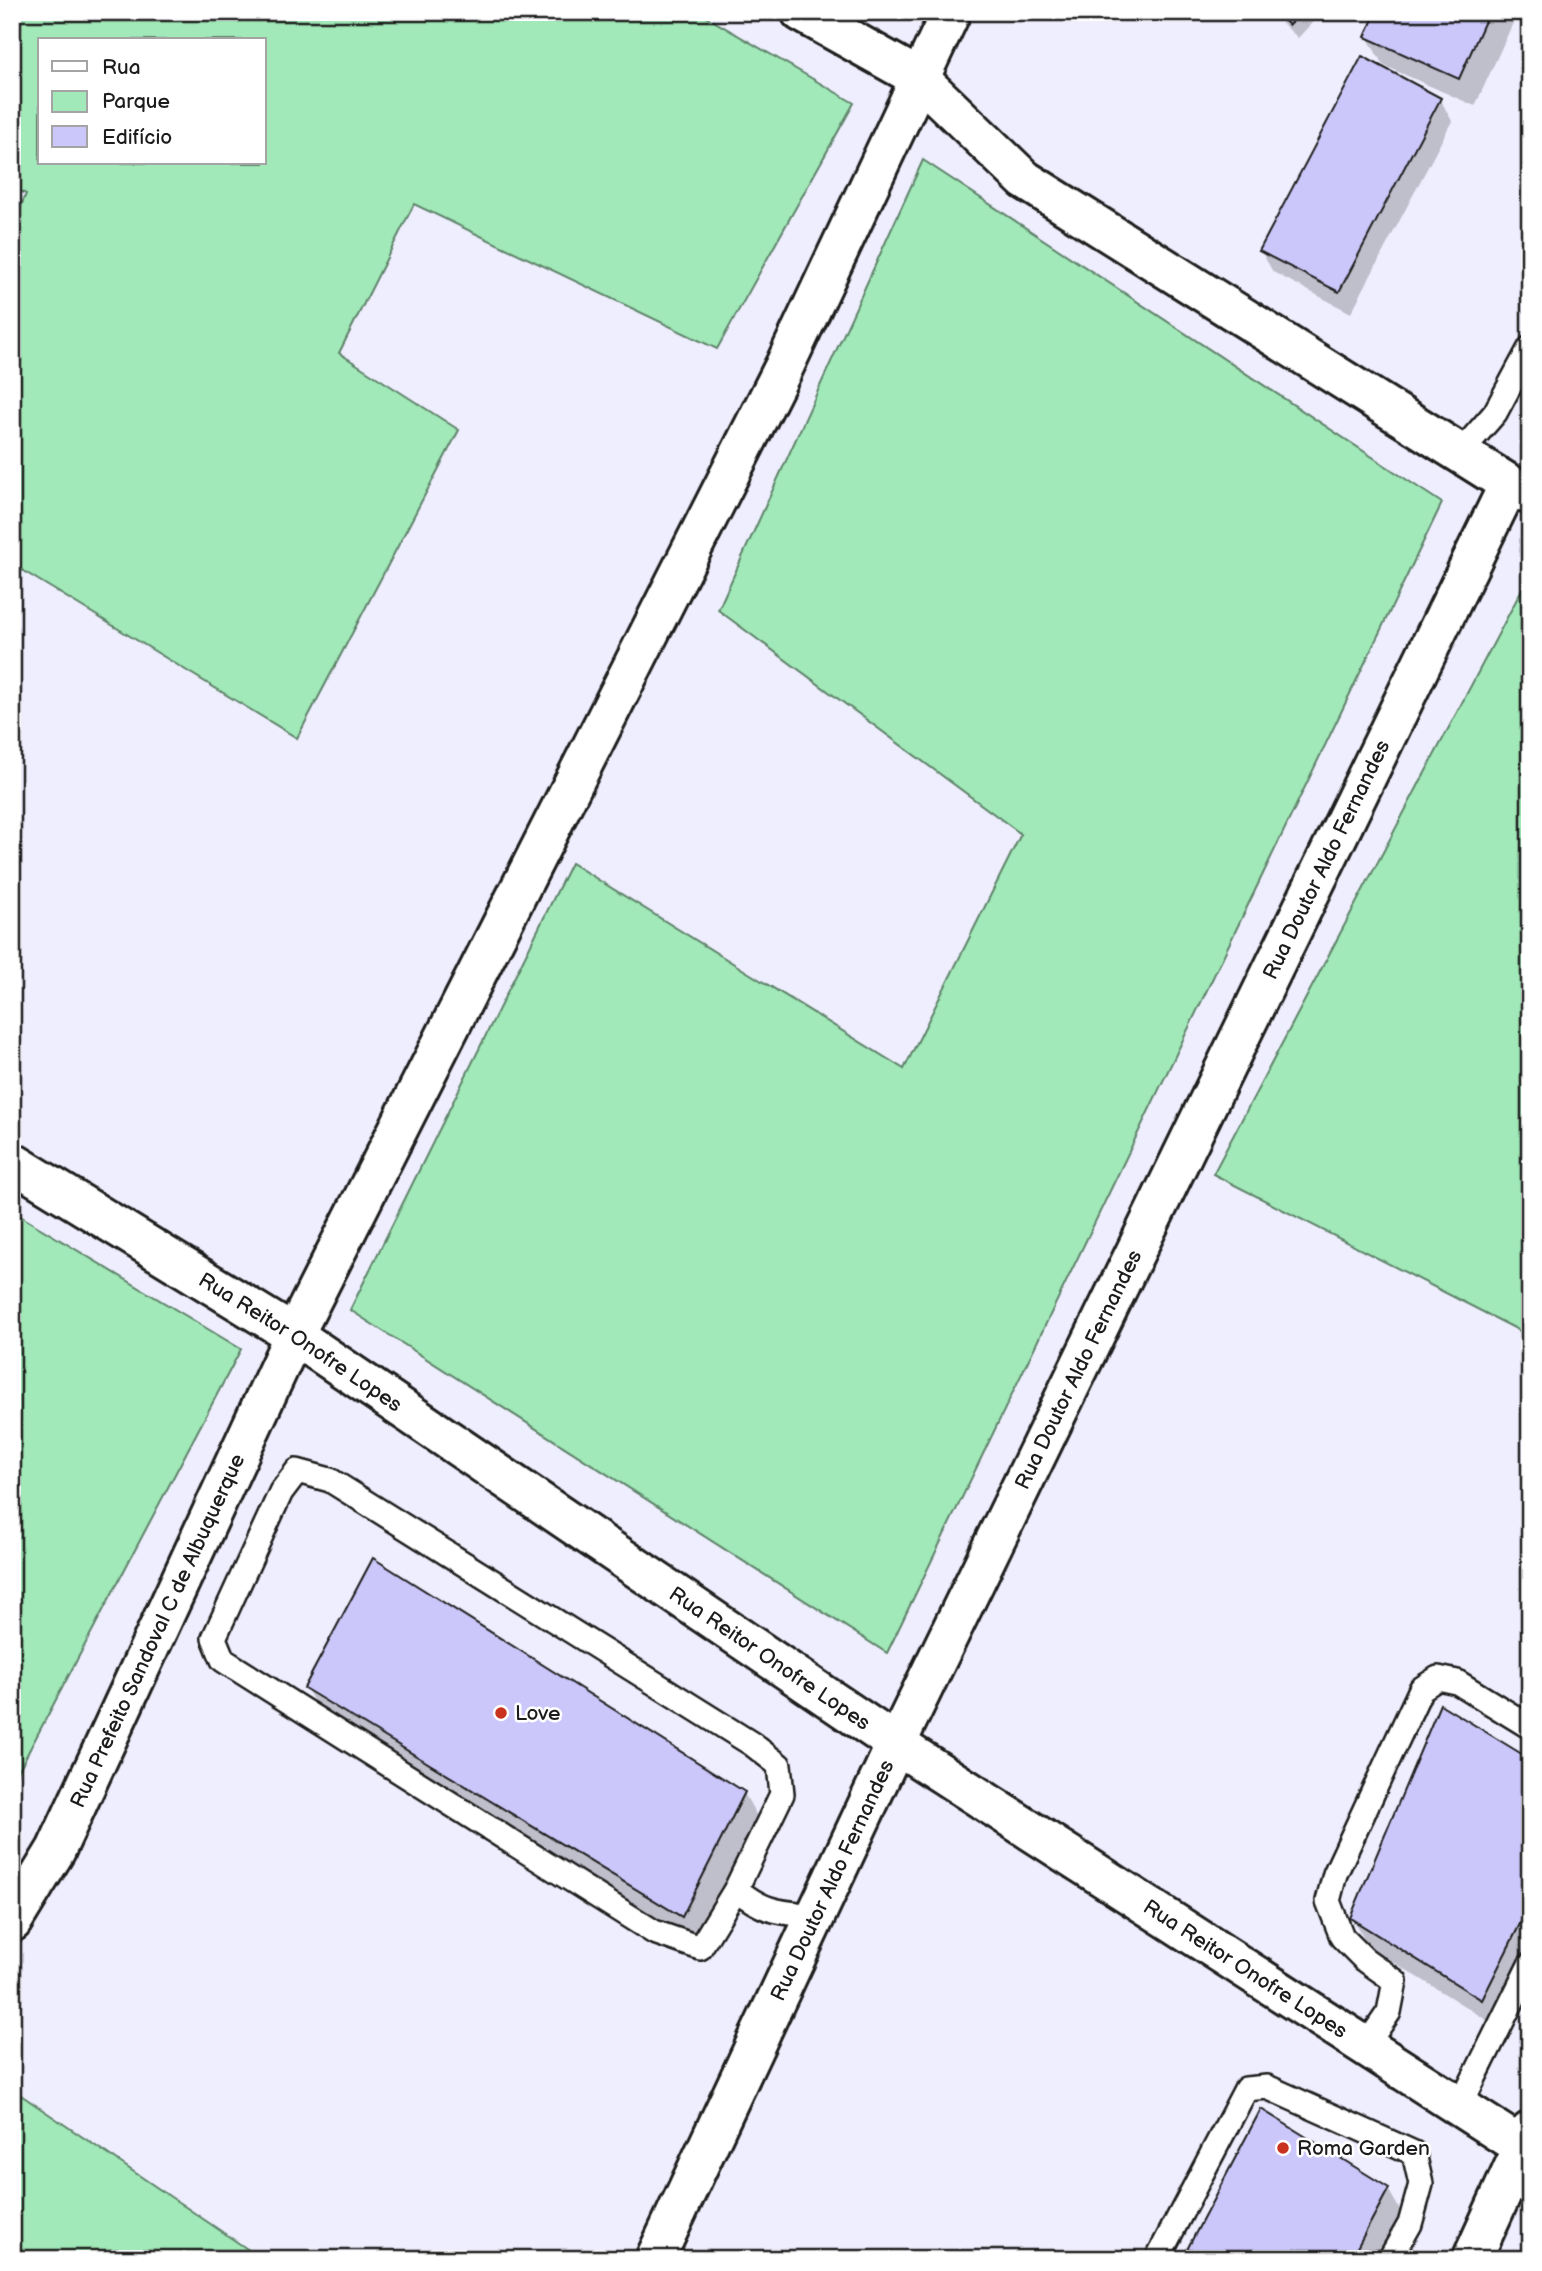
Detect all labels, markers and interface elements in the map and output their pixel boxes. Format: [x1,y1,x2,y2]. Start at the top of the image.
legend [38,38,266,164]
text: Rua [102,55,141,80]
text: Parque [102,89,170,114]
text: Edifício [102,125,172,150]
street label: Rua Doutor Aldo Fernandes [1258,736,1395,984]
street label: Rua Doutor Aldo Fernandes [1010,1246,1147,1494]
street label: Rua Reitor Onofre Lopes [194,1267,407,1418]
street label: Rua Prefeito Sandoval C de Albuquerque [65,1450,250,1812]
street label: Rua Reitor Onofre Lopes [664,1582,875,1736]
place label: Love [515,1701,561,1726]
marker: Love [493,1705,509,1721]
street label: Rua Doutor Aldo Fernandes [766,1756,900,2005]
street label: Rua Reitor Onofre Lopes [1138,1894,1352,2044]
place label: Roma Garden [1297,2136,1430,2161]
marker: Roma Garden [1275,2140,1291,2156]

